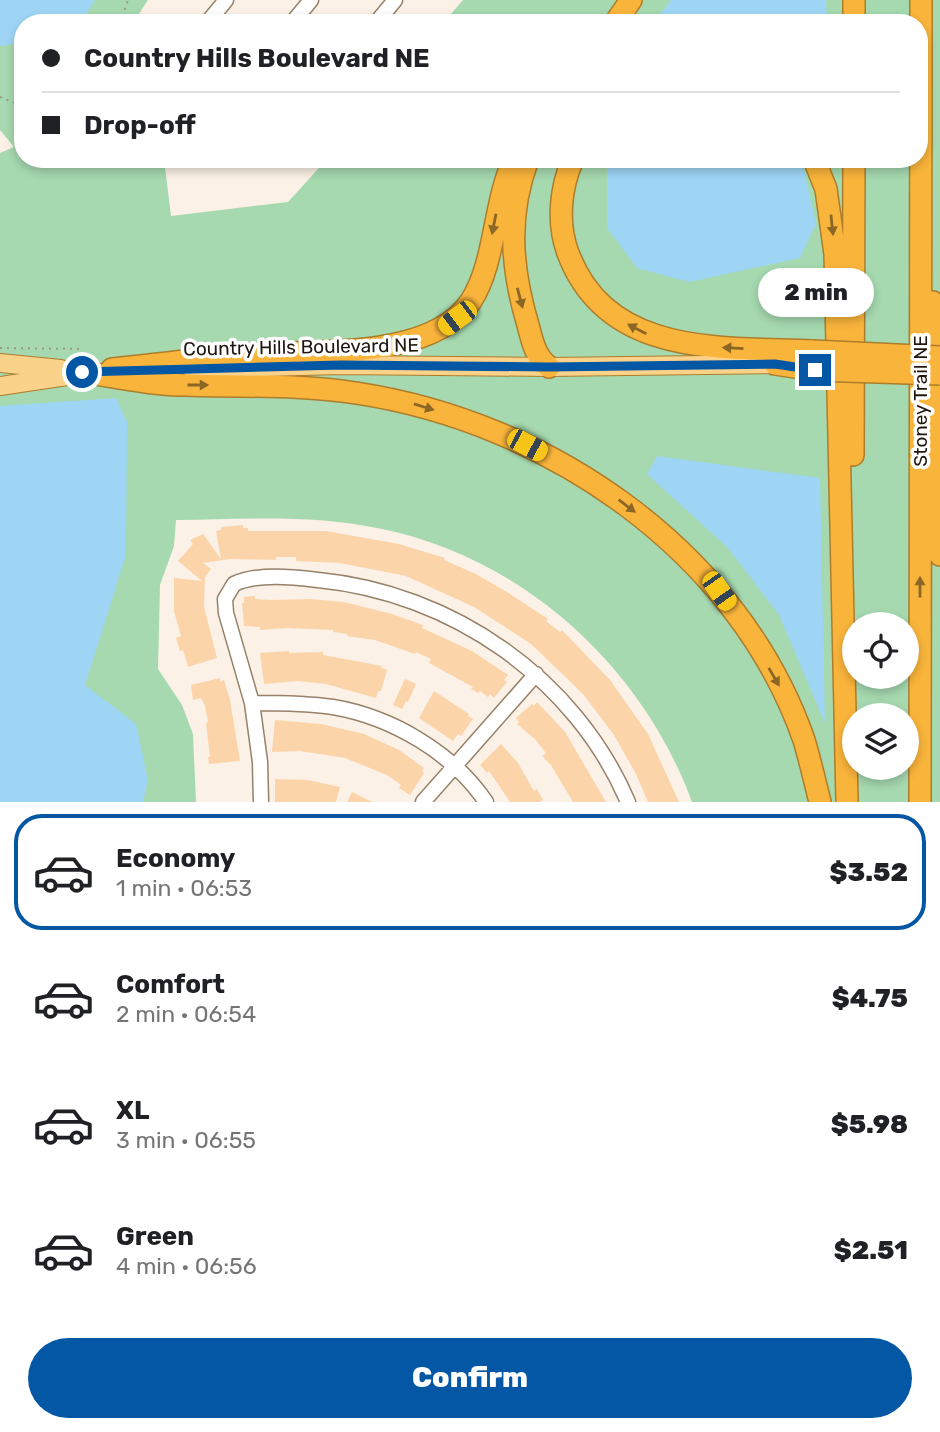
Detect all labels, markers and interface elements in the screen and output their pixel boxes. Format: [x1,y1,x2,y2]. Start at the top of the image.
text: Country Hills Boulevard NE [84,43,430,74]
text: Drop-off [84,110,196,141]
one-way arrow [488,213,499,235]
one-way arrow [826,214,837,236]
callout: 2 min [757,268,873,318]
text: 2 min [784,278,848,306]
one-way arrow [515,288,526,310]
car [434,297,481,339]
one-way arrow [627,323,647,334]
street label: Country Hills Boulevard NE [183,333,419,361]
street label: Stoney Trail NE [909,335,932,467]
one-way arrow [722,342,744,353]
route end [799,354,831,386]
route start [66,356,98,388]
one-way arrow [187,379,209,391]
one-way arrow [413,402,434,412]
car [504,426,551,464]
one-way arrow [617,499,636,513]
car [699,568,740,614]
one-way arrow [914,576,926,598]
map controls [842,612,919,780]
button: locate [842,612,919,689]
one-way arrow [768,667,780,686]
button: layers [842,703,919,780]
icon: car [32,841,95,904]
text: Economy [116,843,235,874]
text: $3.52 [830,857,908,888]
text: 1 min · 06:53 [116,874,252,902]
icon: car [32,967,95,1030]
text: Comfort [116,969,225,1000]
text: $4.75 [832,983,908,1014]
text: 2 min · 06:54 [116,1000,256,1028]
icon: car [32,1093,95,1156]
text: XL [116,1095,149,1126]
text: $5.98 [831,1109,908,1140]
text: 3 min · 06:55 [116,1126,256,1154]
icon: car [32,1219,95,1282]
text: Green [116,1221,194,1252]
text: $2.51 [834,1235,908,1266]
text: 4 min · 06:56 [116,1252,257,1280]
button: Confirm [28,1338,912,1418]

